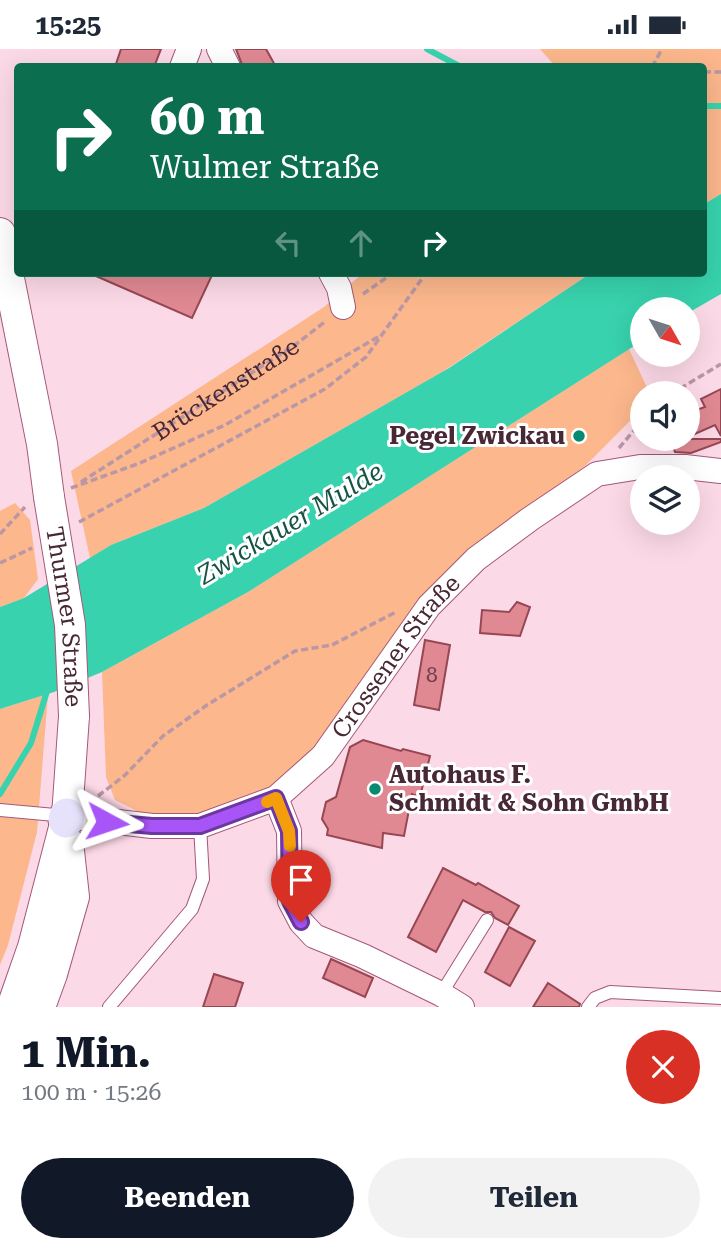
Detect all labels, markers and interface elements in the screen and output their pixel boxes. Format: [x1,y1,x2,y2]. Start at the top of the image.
text: 15:25 [35,10,101,40]
text: 60 m [150,89,265,146]
icon: right [35,91,126,182]
text: Wulmer Straße [150,148,379,186]
icon: left [269,224,307,262]
icon: ahead [342,224,380,262]
icon: right [415,224,453,262]
north arrow [630,297,700,367]
map controls [630,297,700,535]
street label: Brückenstraße [147,332,304,447]
button: sound [630,381,700,451]
place label: Pegel Zwickau [389,422,565,450]
marker: Pegel Zwickau [571,428,587,444]
water label: Zwickauer Mulde [191,456,388,591]
button: layers [630,465,700,535]
street label: Thurmer Straße [40,524,88,708]
street label: Crossener Straße [326,569,466,744]
house number: 8 [426,663,438,687]
place label: Autohaus F. Schmidt & Sohn GmbH [389,761,669,817]
marker: Autohaus F. Schmidt & Sohn GmbH [367,781,383,797]
position arrow [70,785,144,859]
pin [271,850,331,922]
icon: arrive [282,861,320,899]
text: 1 Min. [21,1028,151,1077]
button: close [626,1030,700,1104]
text: 100 m · 15:26 [21,1079,161,1106]
button: Beenden [21,1158,354,1238]
button: Teilen [368,1158,700,1238]

